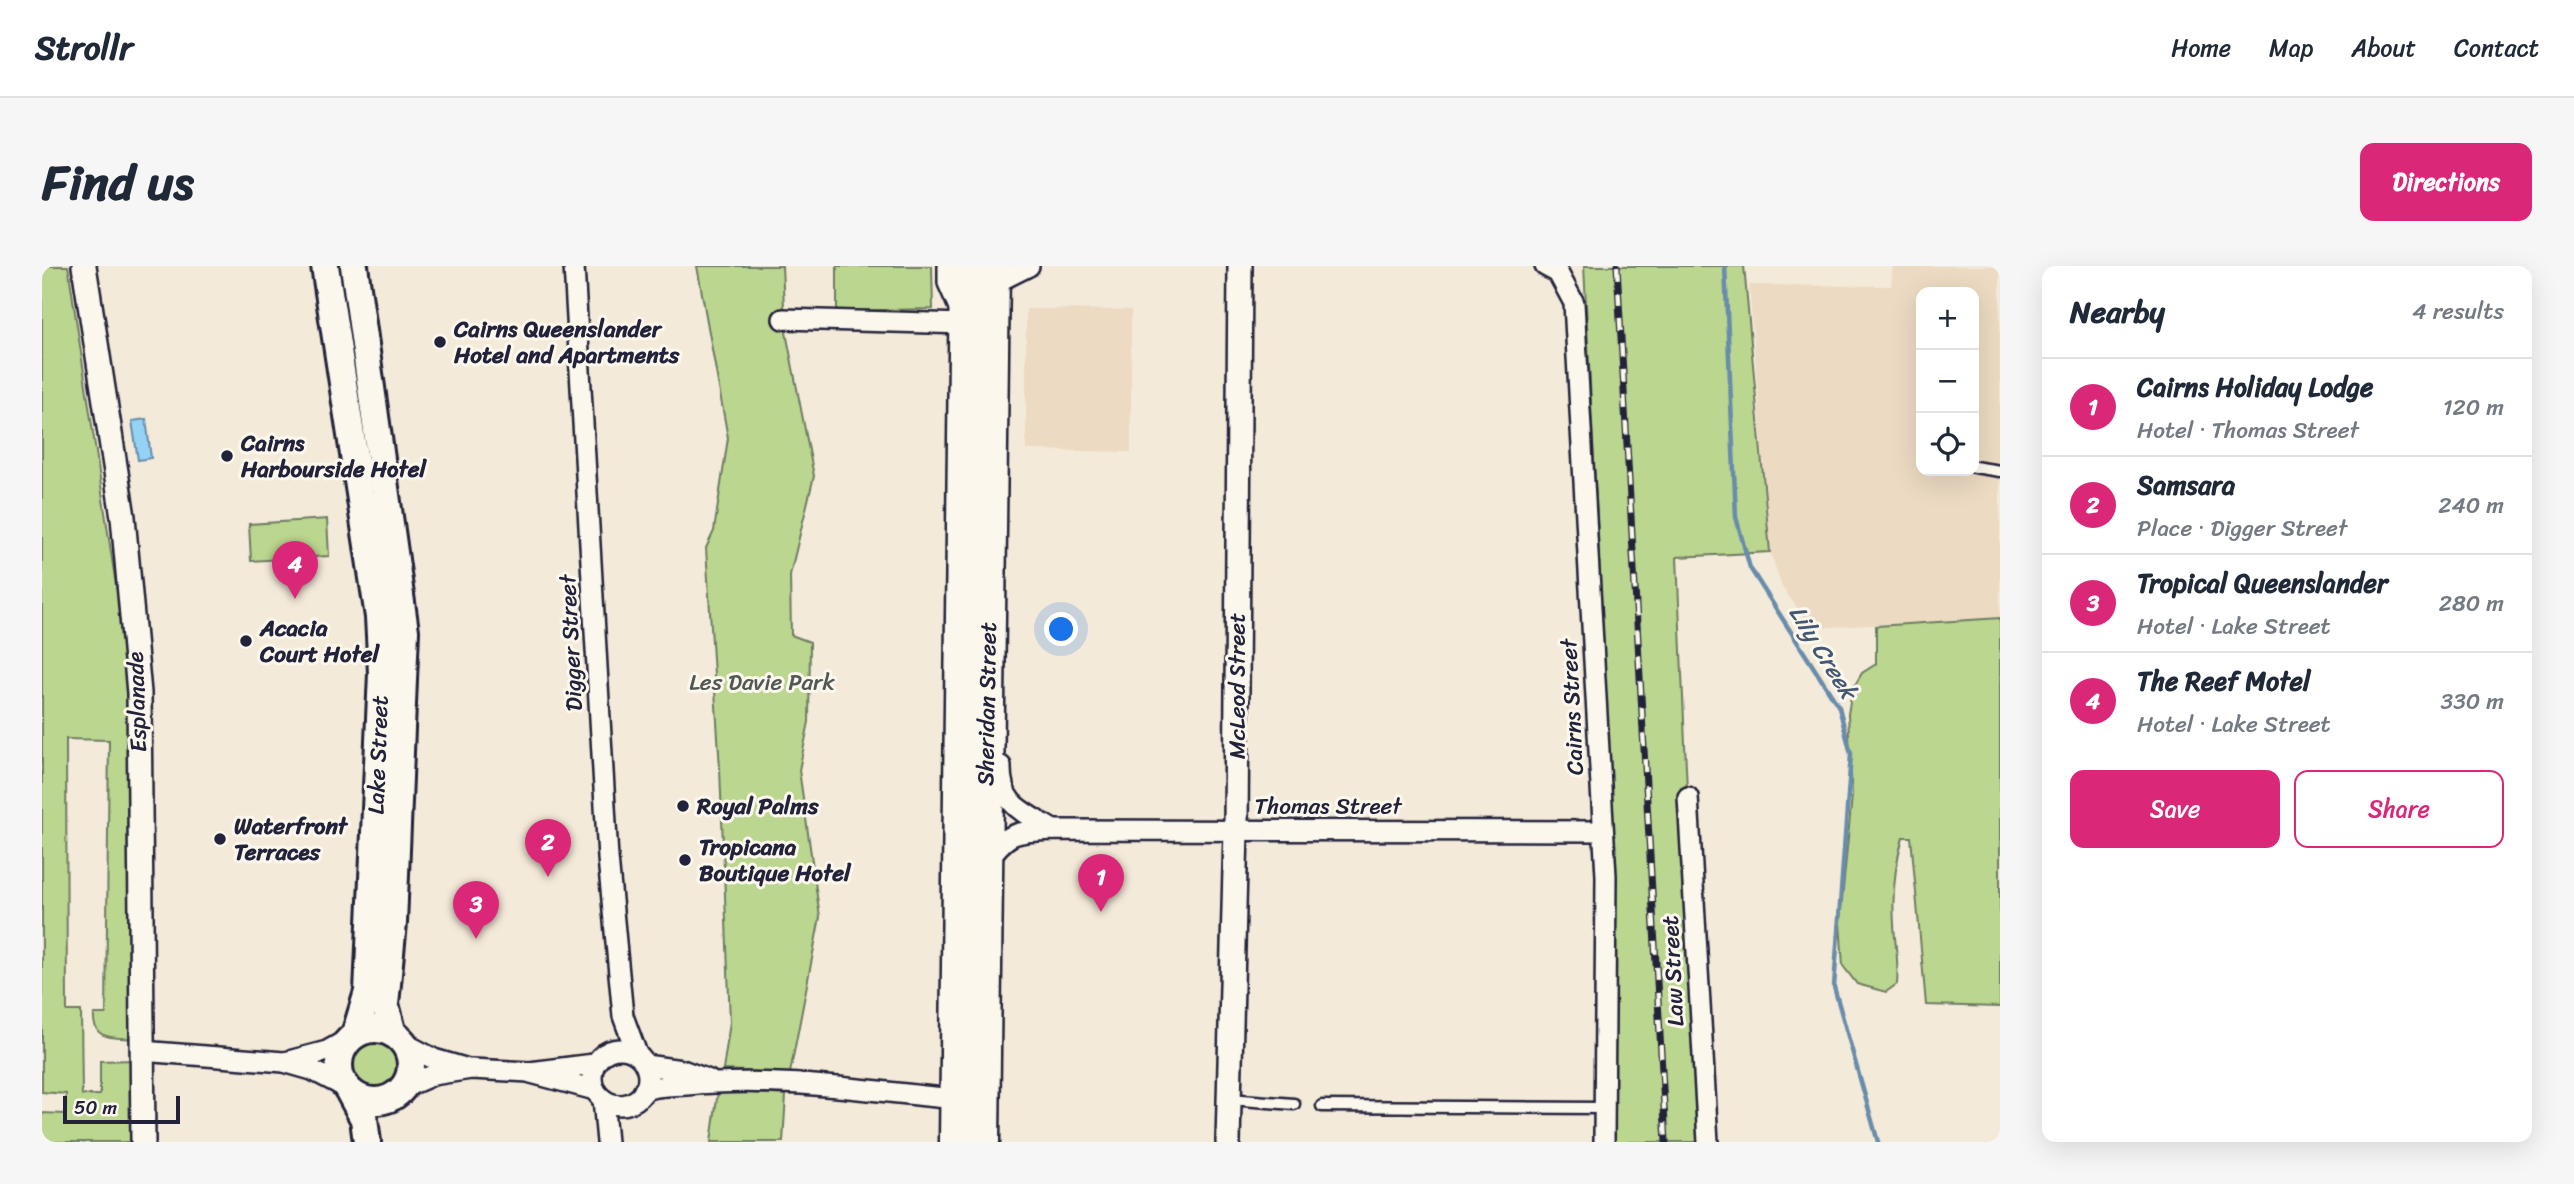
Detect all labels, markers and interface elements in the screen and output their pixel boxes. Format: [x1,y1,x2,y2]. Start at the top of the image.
text: Strollr [35,19,133,77]
text: Home [2171,27,2231,69]
text: Map [2269,27,2313,69]
text: About [2351,27,2416,69]
text: Contact [2454,27,2539,69]
text: Find us [42,139,194,226]
button: Directions [2360,143,2532,221]
text: Nearby [2070,285,2165,339]
map controls [1916,287,1979,476]
button: + [1916,287,1979,350]
text: 4 results [2412,291,2504,332]
place label: Cairns Queenslander Hotel and Apartments [453,309,680,376]
marker: Cairns Queenslander Hotel and Apartments [432,334,448,350]
button: − [1916,350,1979,413]
text: Cairns Holiday Lodge [2137,364,2373,410]
text: 1 [2088,387,2098,428]
text: 120 m [2443,387,2504,428]
text: Hotel · Thomas Street [2137,410,2359,451]
button: locate [1916,413,1979,476]
place label: Cairns Harbourside Hotel [240,423,428,490]
marker: Cairns Harbourside Hotel [219,448,235,464]
text: Samsara [2137,462,2235,508]
text: 2 [2086,485,2100,526]
text: 240 m [2438,485,2504,526]
text: Place · Digger Street [2137,508,2347,549]
pin: 4 [272,541,318,599]
text: Tropical Queenslander [2137,560,2388,606]
street label: Digger Street [547,572,595,712]
text: 3 [2087,583,2099,624]
text: 280 m [2439,583,2504,624]
water label: Lily Creek [1777,596,1870,710]
text: Hotel · Lake Street [2137,606,2331,647]
place label: Acacia Court Hotel [259,608,381,675]
your location [1044,612,1078,646]
street label: McLeod Street [1217,613,1258,759]
street label: Sheridan Street [965,622,1009,786]
marker: Acacia Court Hotel [238,633,254,649]
street label: Cairns Street [1548,636,1596,776]
street label: Esplanade [115,651,159,753]
text: The Reef Motel [2137,658,2310,704]
park label: Les Davie Park [689,662,836,703]
text: 4 [2086,681,2100,722]
text: 330 m [2441,681,2504,722]
street label: Lake Street [355,695,401,815]
text: Hotel · Lake Street [2137,704,2331,745]
button: Save [2070,770,2280,848]
button: Share [2294,770,2504,848]
place label: Royal Palms [696,786,819,827]
street label: Thomas Street [1254,786,1403,827]
marker: Royal Palms [675,798,691,814]
place label: Waterfront Terraces [234,806,349,873]
pin: 2 [525,819,571,877]
place label: Tropicana Boutique Hotel [699,827,852,894]
marker: Waterfront Terraces [212,831,228,847]
marker: Tropicana Boutique Hotel [677,852,693,868]
pin: 1 [1078,854,1124,912]
pin: 3 [453,881,499,939]
street label: Law Street [1650,915,1696,1027]
text: 50 m [74,1091,117,1124]
scale bar [63,1093,180,1125]

